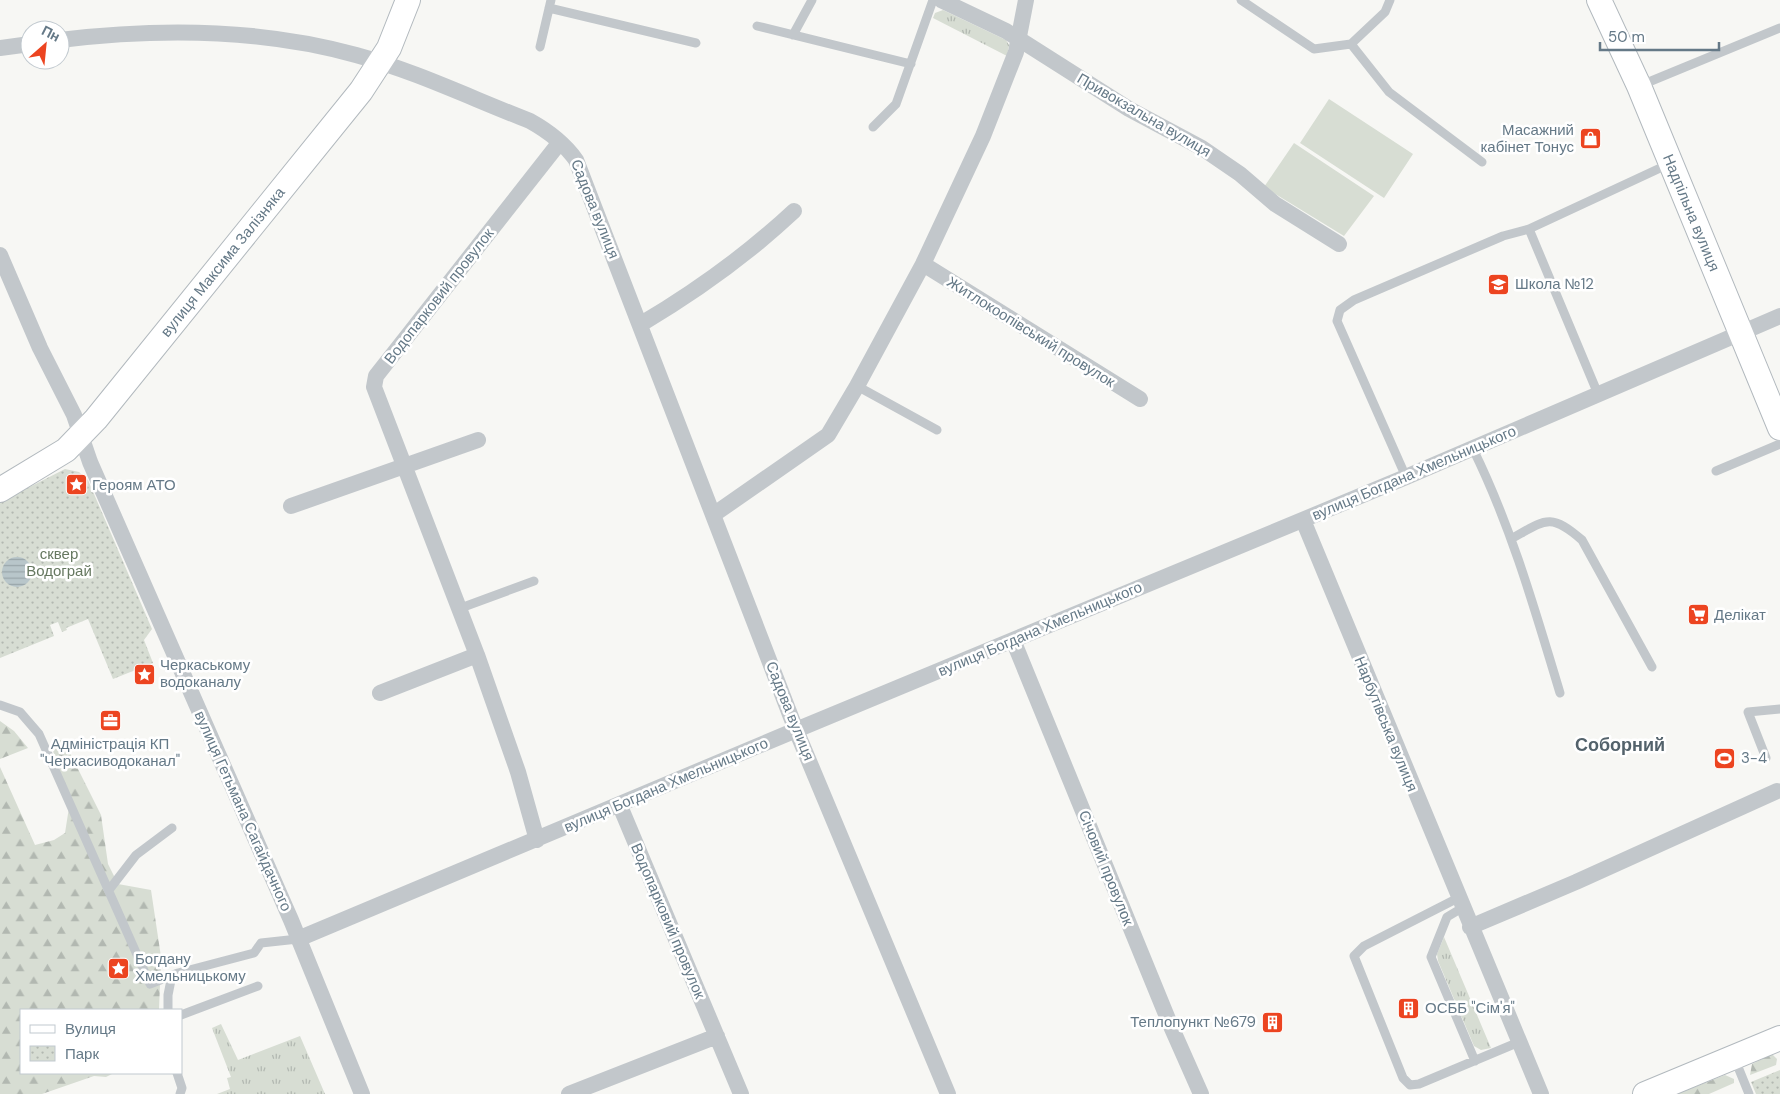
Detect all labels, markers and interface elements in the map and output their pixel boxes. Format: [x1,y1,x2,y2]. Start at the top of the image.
north arrow [20,20,70,70]
scale bar [1600,20,1719,52]
text: Пн [39,21,63,46]
text: 50 m [1608,27,1645,47]
street label: Привокзальна вулиця [1073,68,1215,162]
place label: Масажний кабінет Тонус [1480,120,1574,157]
shop icon: Масажний кабінет Тонус [1578,127,1602,151]
street label: Надпільна вулиця [1658,151,1724,275]
street label: Садова вулиця [566,156,624,262]
street label: вулиця Максима Залізняка [156,183,290,341]
street label: Водопарковий провулок [380,224,499,368]
street label: Житлокоопівський провулок [943,272,1119,392]
school or university icon: Школа №12 [1487,272,1511,296]
place label: Школа №12 [1515,274,1594,294]
street label: вулиця Богдана Хмельницького [1309,421,1519,525]
place icon: Героям АТО [64,473,88,497]
place label: Героям АТО [92,475,176,495]
park label: сквер Водограй [26,544,92,581]
street label: вулиця Богдана Хмельницького [935,577,1145,681]
supermarket icon: Делікат [1686,603,1710,627]
place label: Делікат [1714,605,1766,625]
street label: Нарбутівська вулиця [1350,653,1422,795]
place label: Черкаському водоканалу [160,655,251,692]
street label: Садова вулиця [761,658,819,764]
place icon: Черкаському водоканалу [132,662,156,686]
street label: вулиця Гетьмана Сагайдачного [190,708,296,914]
office icon: Адміністрація КП "Черкасиводоканал" [98,709,122,733]
street label: вулиця Богдана Хмельницького [561,733,771,837]
district label: Соборний [1575,733,1665,757]
place label: Адміністрація КП "Черкасиводоканал" [40,734,180,771]
sports icon: 3-4 [1713,746,1737,770]
place label: 3-4 [1741,748,1767,768]
street label: Січовий провулок [1074,807,1138,929]
street label: Водопарковий провулок [626,840,710,1002]
place label: Богдану Хмельницькому [135,949,246,986]
place icon: Богдану Хмельницькому [107,956,131,980]
building icon: ОСББ "Сім'я" [1397,996,1421,1020]
place label: ОСББ "Сім'я" [1425,998,1515,1018]
legend [20,1009,182,1074]
building icon: Теплопункт №679 [1260,1010,1284,1034]
place label: Теплопункт №679 [1130,1012,1256,1032]
text: Вулиця [65,1019,116,1039]
text: Парк [65,1044,99,1064]

